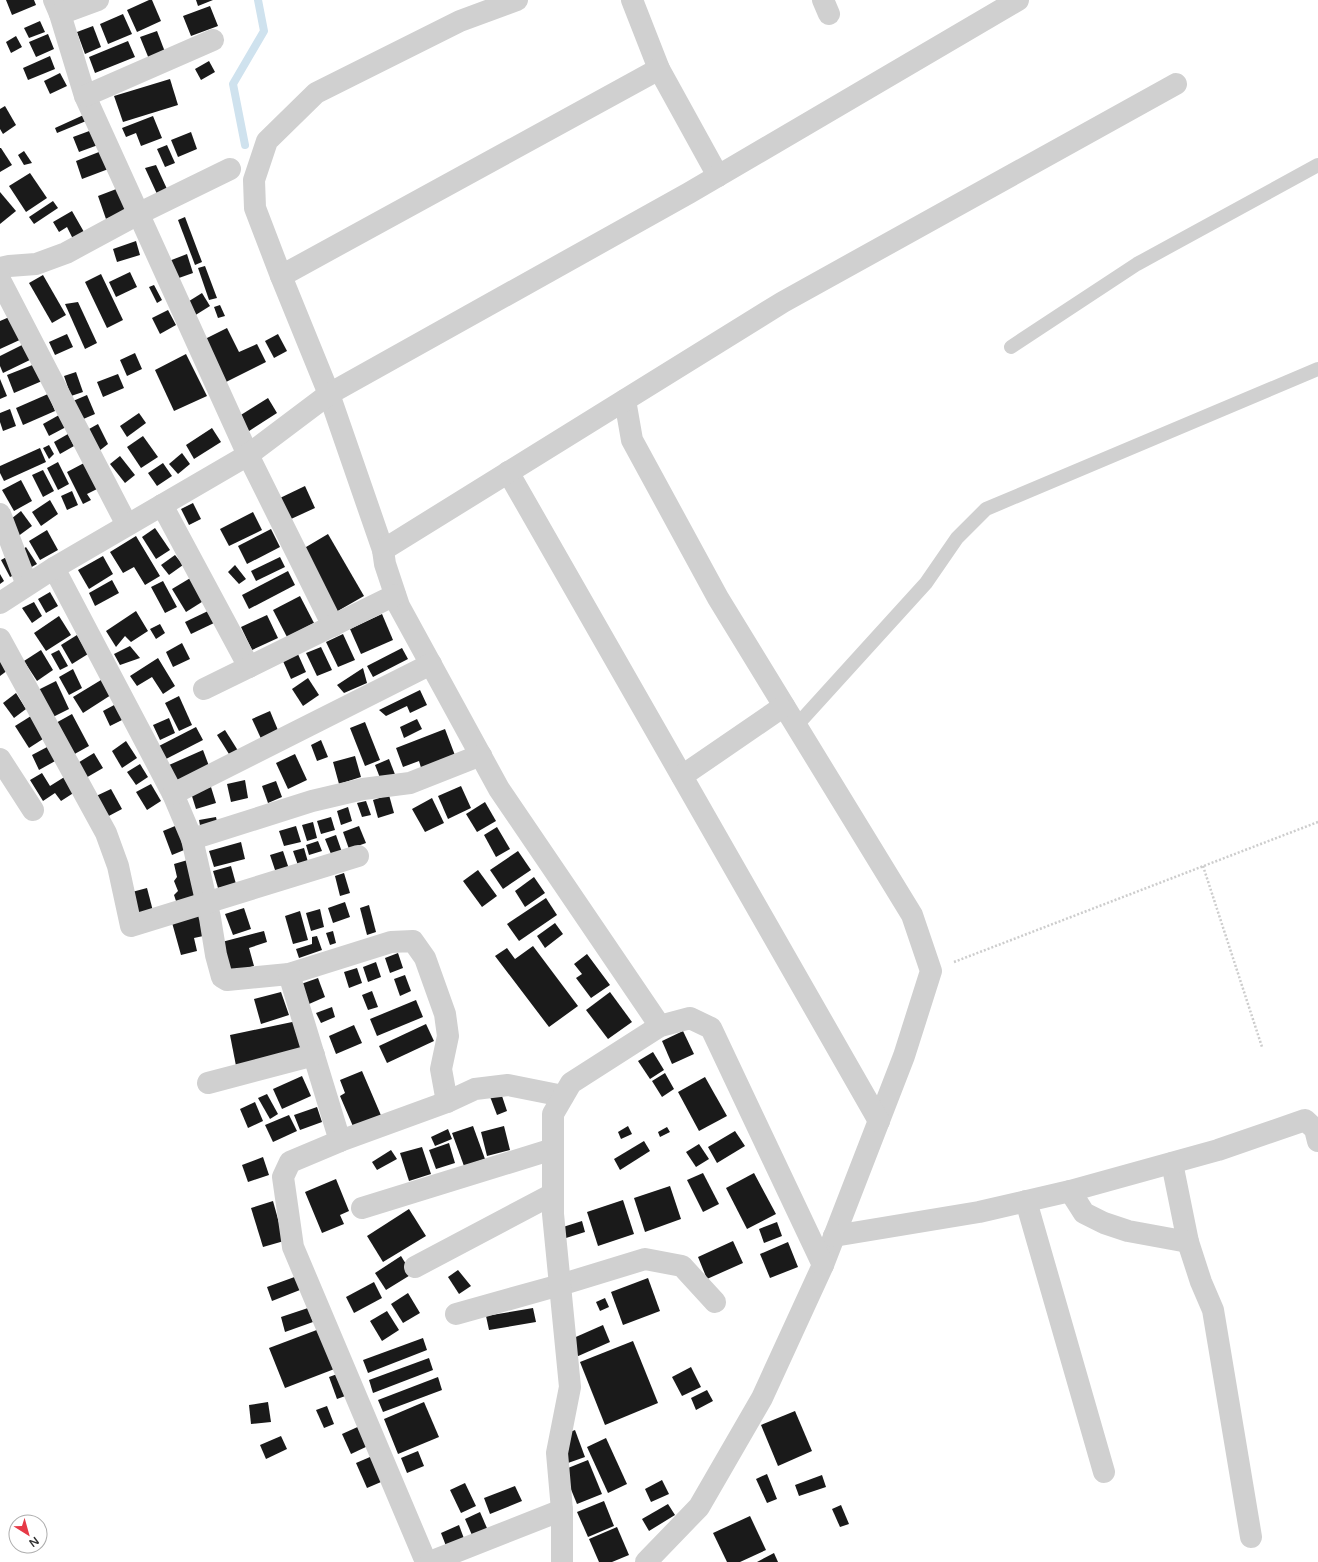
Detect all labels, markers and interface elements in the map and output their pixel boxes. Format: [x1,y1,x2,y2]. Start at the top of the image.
north arrow [8,1514,48,1554]
text: N [26,1534,41,1549]

